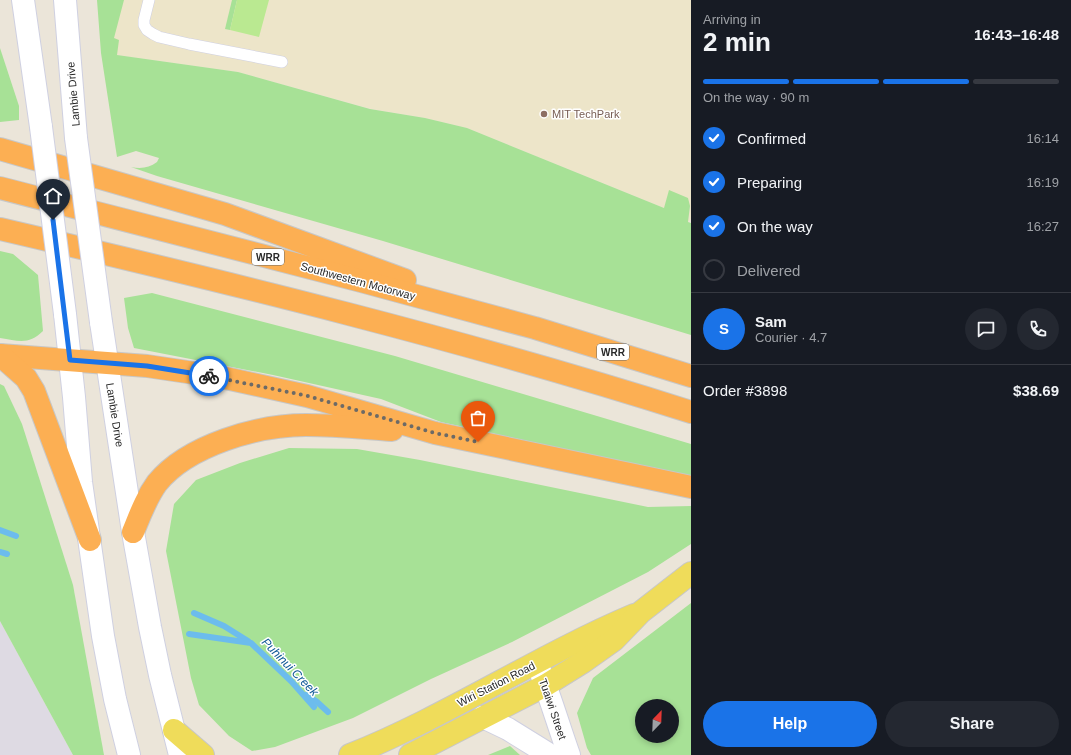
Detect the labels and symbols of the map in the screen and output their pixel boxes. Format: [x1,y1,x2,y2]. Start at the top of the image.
street label: Lambie Drive [64,61,82,127]
place label: MIT TechPark [552,108,620,120]
marker: MIT TechPark [539,109,549,119]
pin [36,179,70,220]
road number: WRR [252,249,284,265]
street label: Southwestern Motorway [299,260,417,302]
road number: WRR [597,344,629,360]
courier [189,356,229,396]
street label: Lambie Drive [104,382,126,448]
pin [461,401,495,442]
water label: Puhinui Creek [259,635,322,700]
street label: Wiri Station Road [455,659,537,709]
street label: Tuaiwi Street [537,677,569,741]
north arrow [635,699,679,743]

